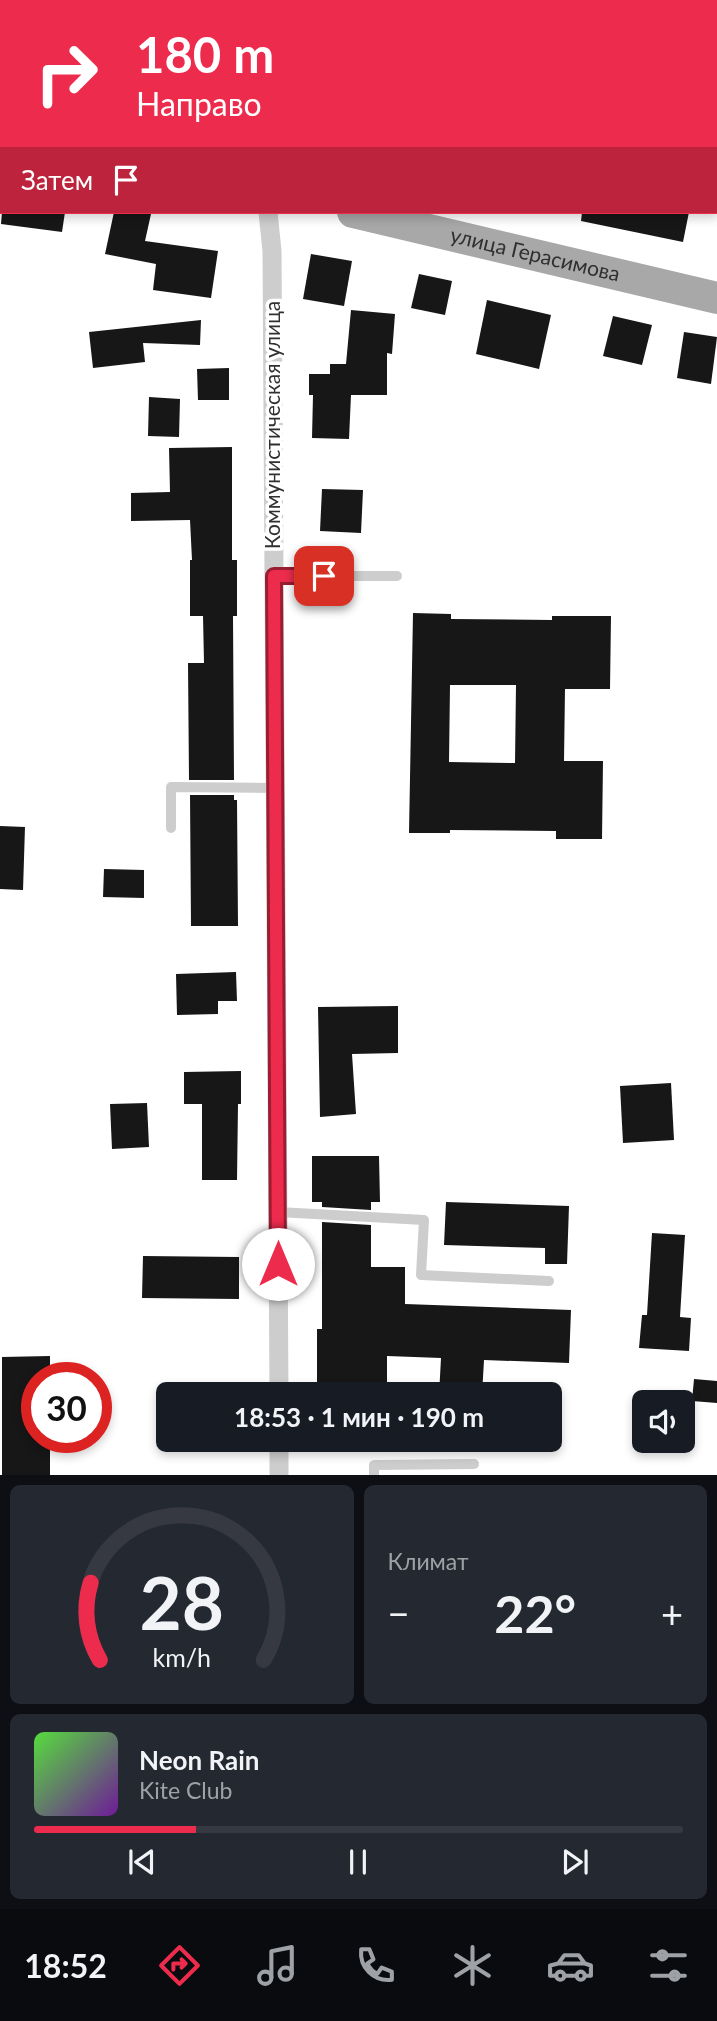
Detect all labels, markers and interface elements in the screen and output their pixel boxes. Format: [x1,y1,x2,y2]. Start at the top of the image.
text: 180 m [136,25,274,83]
icon: right [21,28,112,119]
text: Направо [136,84,262,123]
icon: arrive [107,161,145,199]
text: Затем [21,164,93,196]
street label: улица Герасимова [448,221,623,286]
street label: Коммунистическая улица [259,301,284,549]
pin [294,546,354,606]
icon: arrive [305,557,343,595]
position arrow [241,1227,315,1301]
speed limit sign: 30 [21,1362,112,1453]
map controls [632,1390,695,1453]
button: sound [632,1390,695,1453]
text: 18:53 · 1 мин · 190 m [234,1401,484,1433]
text: Климат [388,1547,469,1575]
text: 28 [140,1559,224,1647]
text: 22° [494,1582,576,1644]
text: − [388,1590,410,1636]
text: + [661,1590,683,1636]
text: km/h [152,1642,211,1672]
text: Neon Rain [139,1744,259,1776]
text: Kite Club [139,1776,232,1804]
icon: previous [123,1843,161,1881]
icon: pause [339,1843,377,1881]
icon: next [556,1843,594,1881]
icon: directions [155,1941,204,1990]
icon: music [253,1941,302,1990]
icon: phone [351,1941,400,1990]
icon: climate [448,1941,497,1990]
icon: car [546,1941,595,1990]
icon: filters [644,1941,693,1990]
text: 18:52 [24,1946,107,1985]

